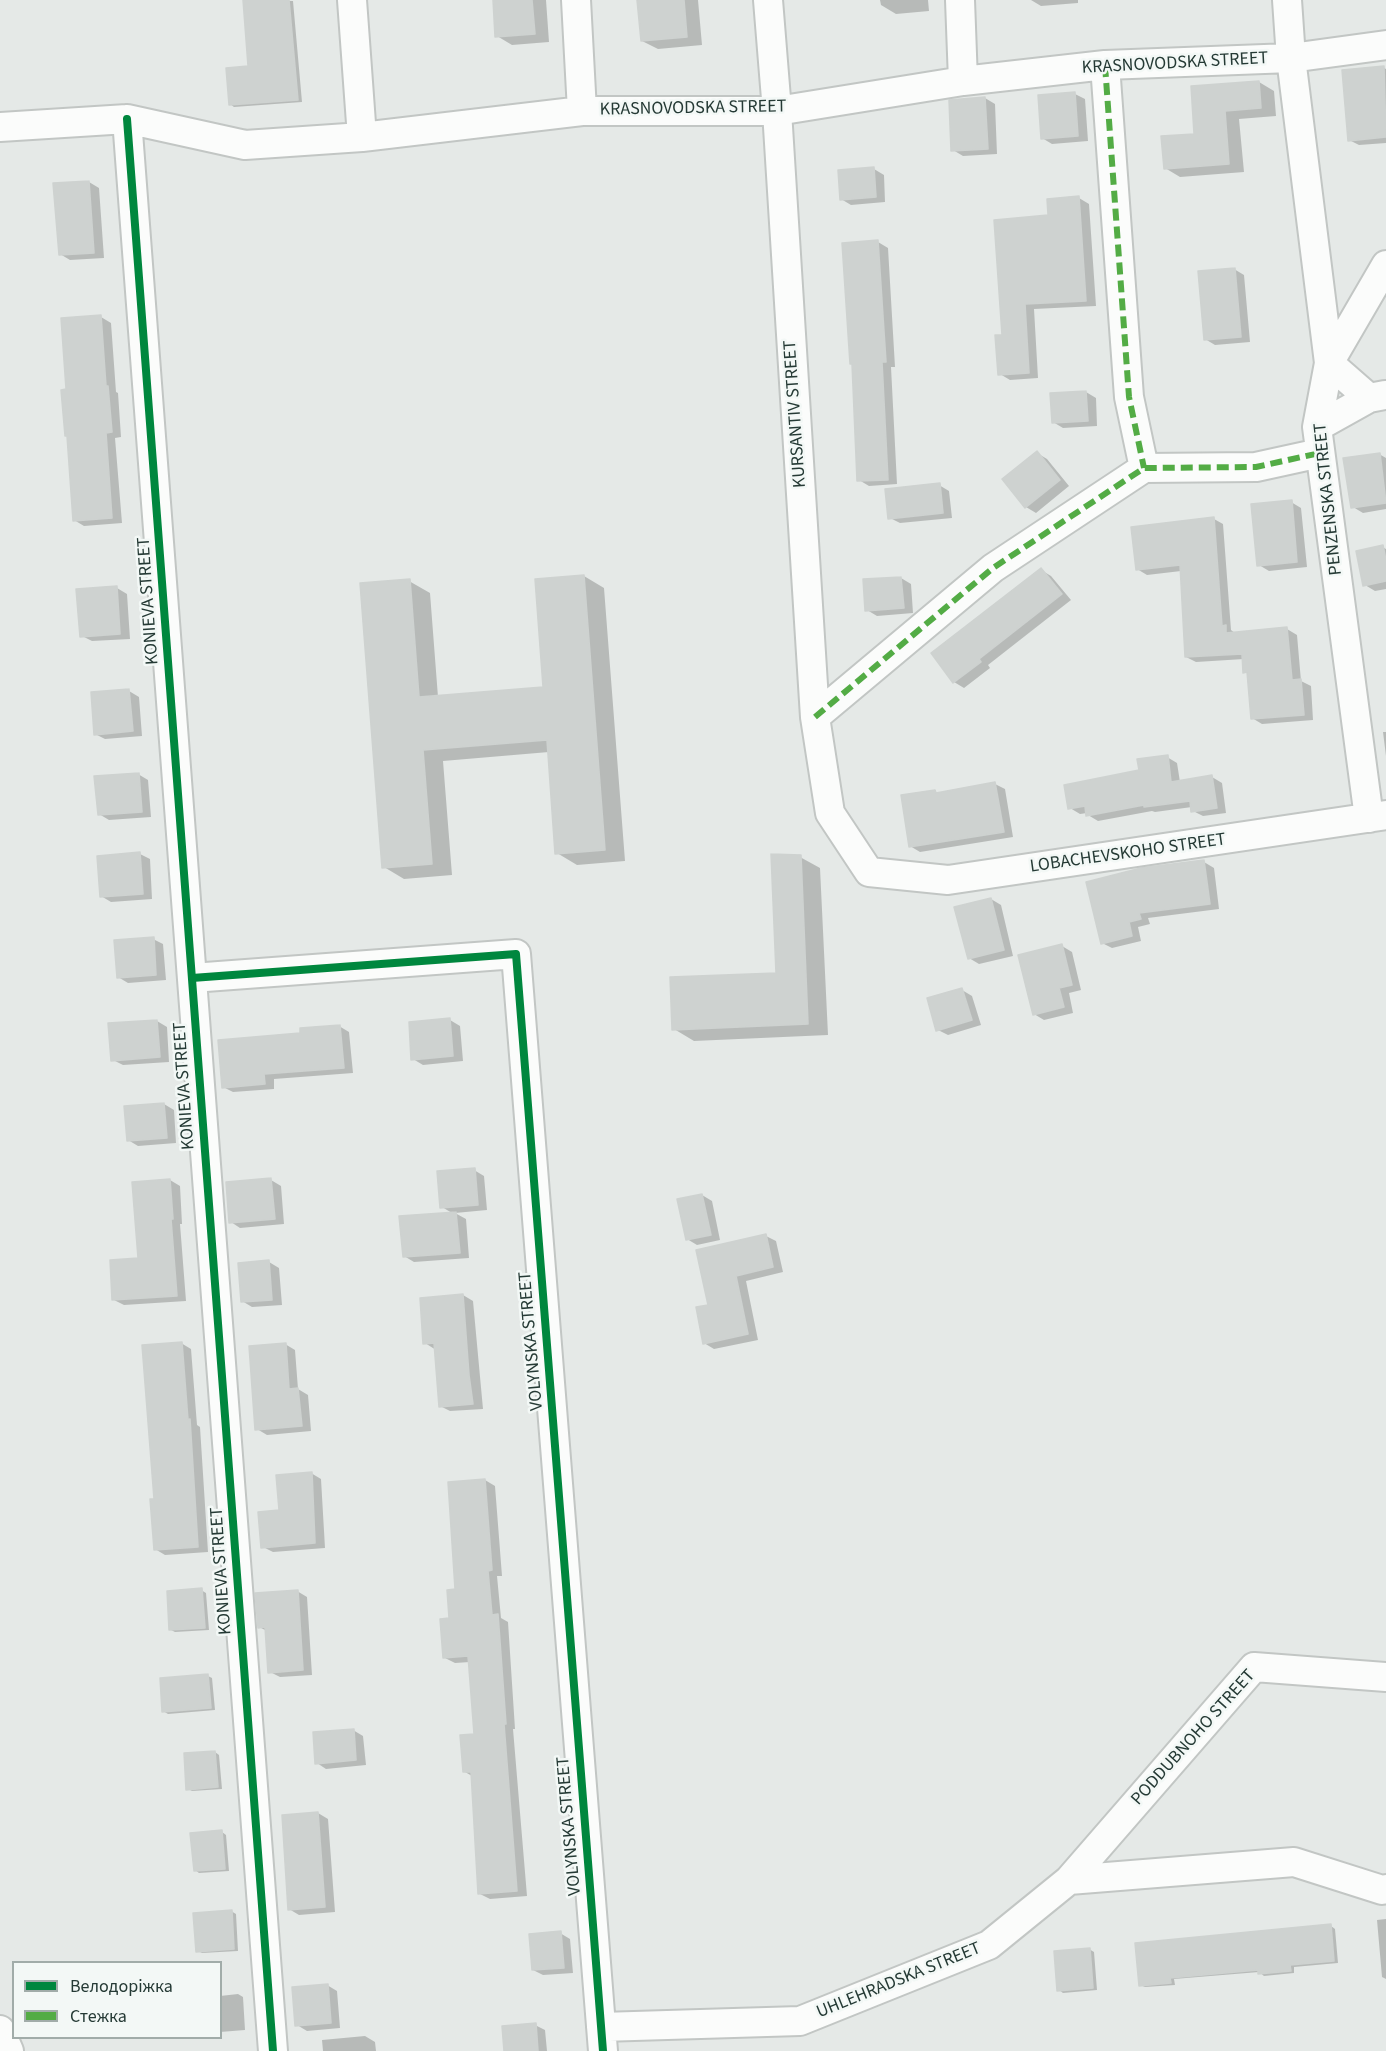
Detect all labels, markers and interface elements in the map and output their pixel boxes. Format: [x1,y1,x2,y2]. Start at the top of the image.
street label: KRASNOVODSKA STREET [1081,48,1269,80]
street label: KRASNOVODSKA STREET [600,97,786,121]
street label: KURSANTIV STREET [780,340,812,488]
street label: PENZENSKA STREET [1310,422,1348,576]
street label: KONIEVA STREET [134,536,164,666]
street label: LOBACHEVSKOHO STREET [1029,830,1227,878]
street label: KONIEVA STREET [170,1021,200,1151]
street label: VOLYNSKA STREET [515,1271,549,1411]
street label: KONIEVA STREET [207,1506,237,1636]
street label: PODDUBNOHO STREET [1127,1666,1261,1810]
street label: VOLYNSKA STREET [553,1756,587,1896]
street label: UHLEHRADSKA STREET [814,1938,984,2024]
legend [12,1961,222,2039]
text: Велодоріжка [70,1974,173,1999]
text: Стежка [70,2004,127,2029]

